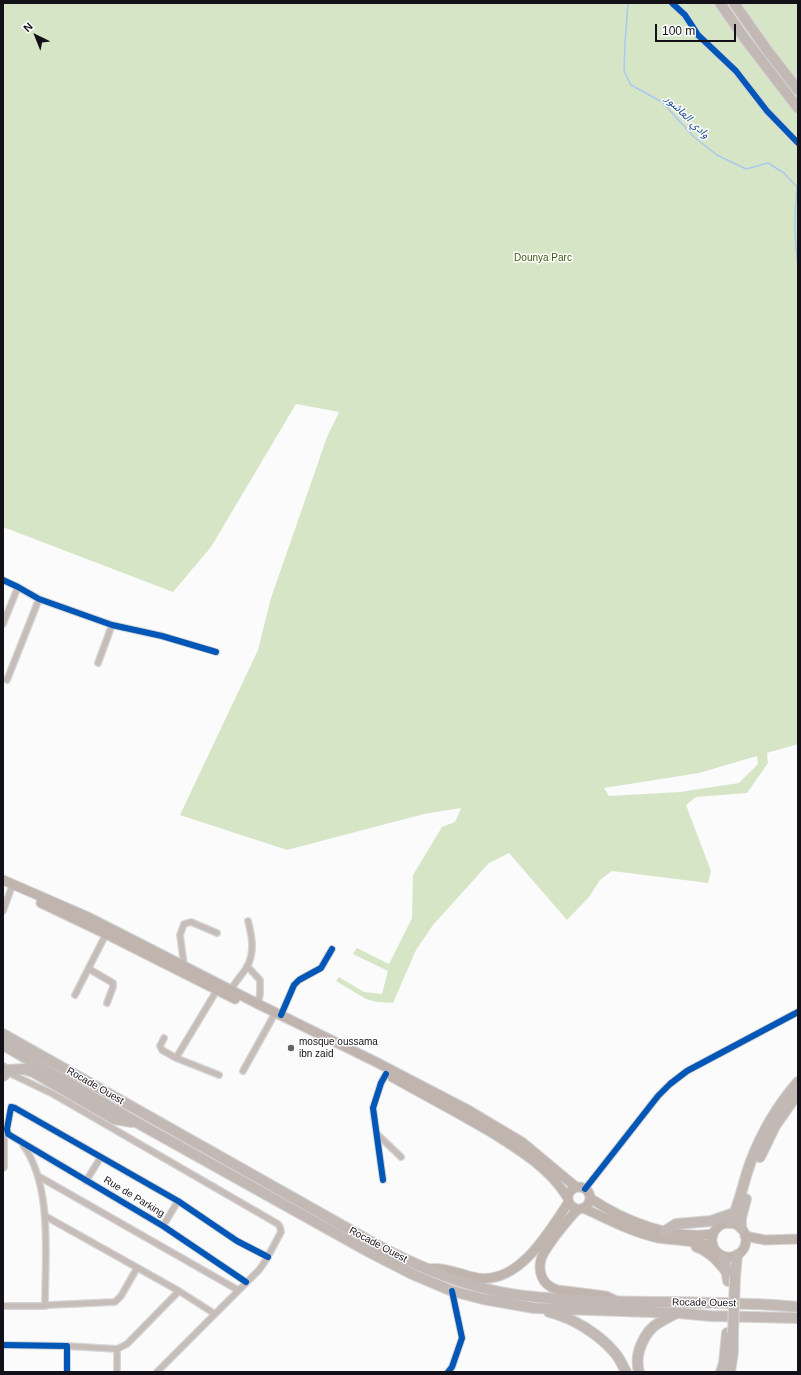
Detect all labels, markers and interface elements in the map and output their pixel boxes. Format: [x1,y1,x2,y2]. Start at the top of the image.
north arrow [16,16,56,56]
scale bar [657,16,738,42]
text: N [21,20,35,34]
text: 100 m [662,24,695,38]
water label: وادي العاشور [662,93,712,141]
park label: Dounya Parc [514,252,572,264]
place label: mosque oussama ibn zaid [299,1036,378,1060]
marker: mosque oussama ibn zaid [286,1043,296,1053]
street label: Rocade Ouest [64,1065,126,1107]
street label: Rue de Parking [101,1174,167,1220]
street label: Rocade Ouest [347,1225,409,1265]
street label: Rocade Ouest [672,1296,736,1310]

